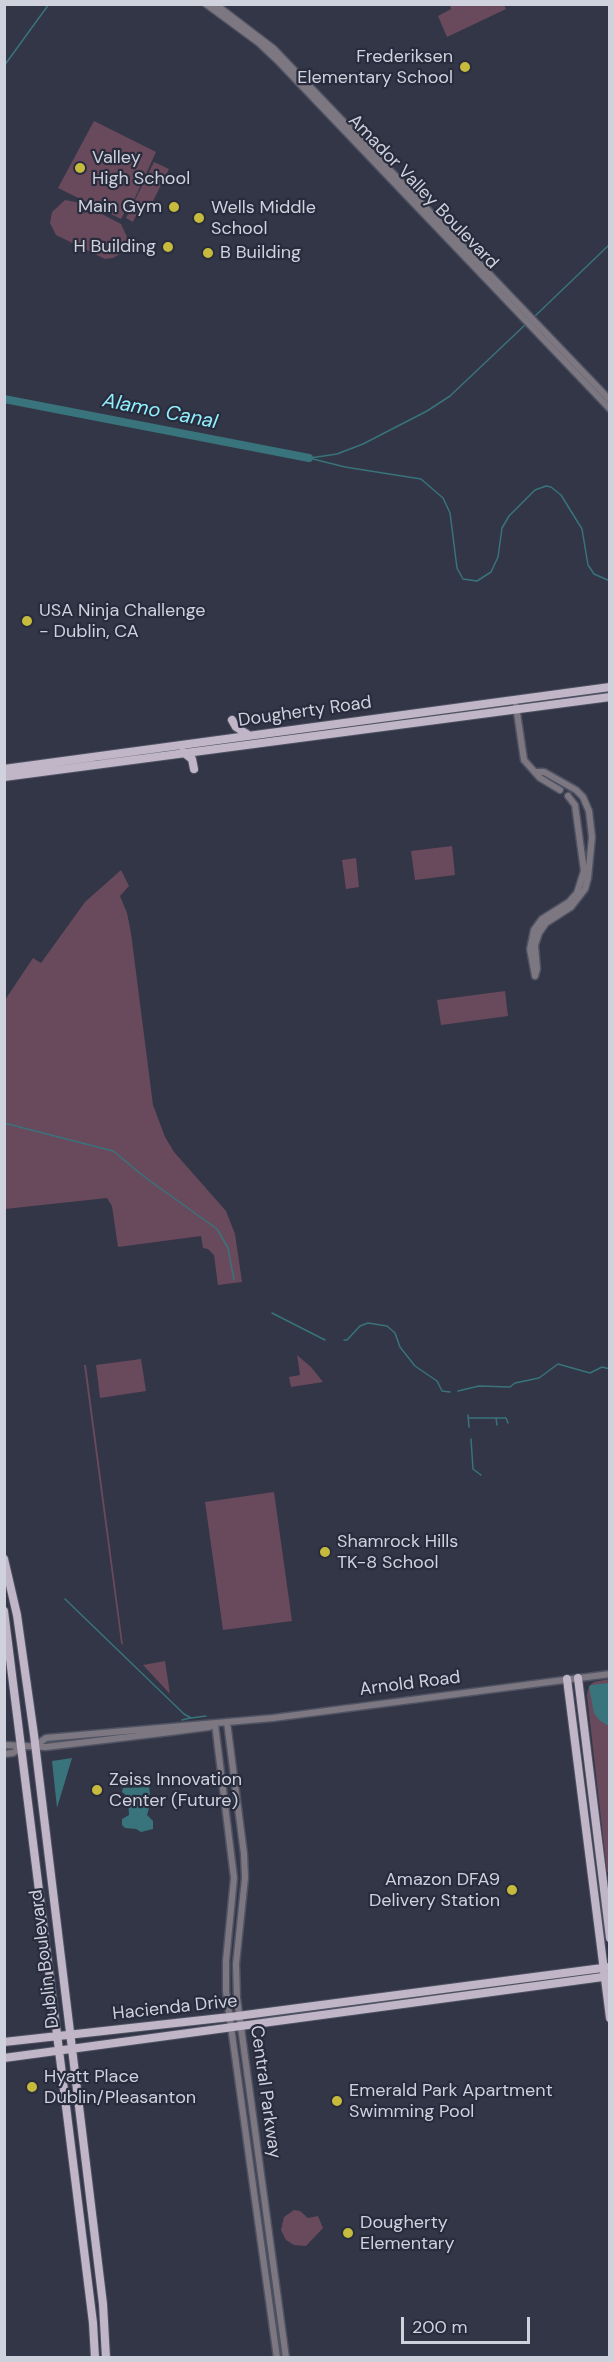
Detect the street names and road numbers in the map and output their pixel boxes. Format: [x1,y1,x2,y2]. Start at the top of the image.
street label: Amador Valley Boulevard [343,110,503,274]
street label: Dougherty Road [237,692,373,732]
street label: Arnold Road [358,1667,462,1701]
street label: Dublin Boulevard [26,1888,64,2030]
street label: Hacienda Drive [111,1991,239,2025]
street label: Central Parkway [245,2024,285,2160]

